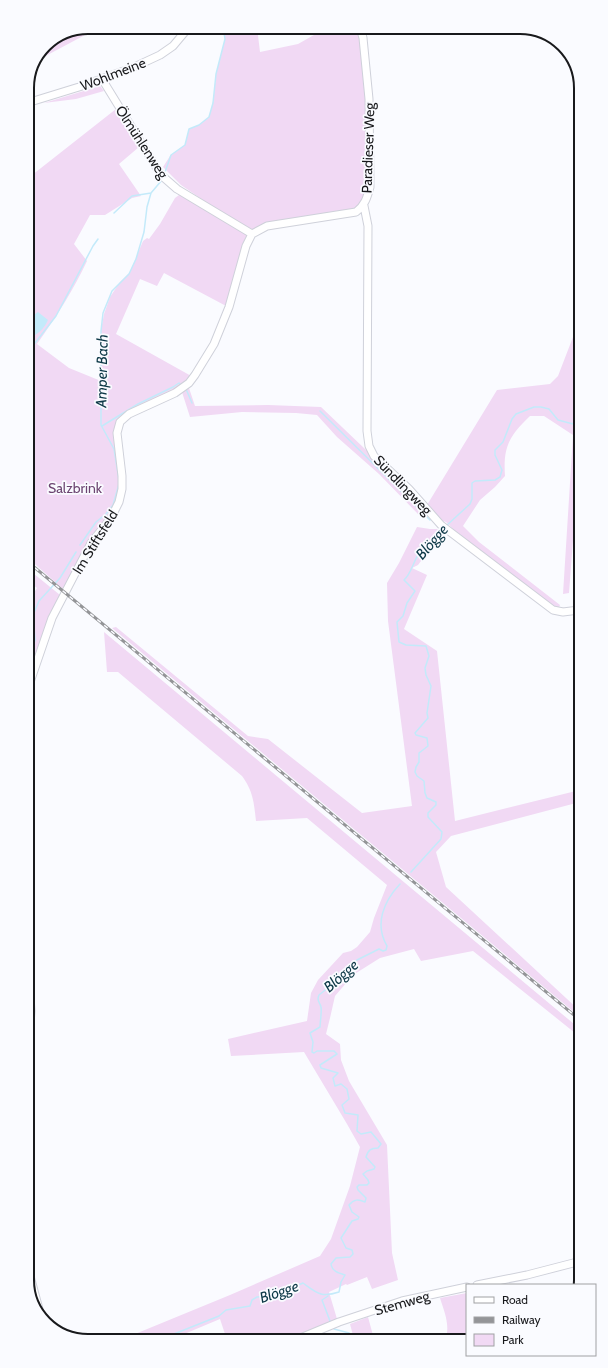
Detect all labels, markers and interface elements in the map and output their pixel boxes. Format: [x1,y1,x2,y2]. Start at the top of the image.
street label: Wohlmeine [78,53,148,95]
street label: Paradieser Weg [357,101,379,194]
street label: Ölmühlenweg [112,102,173,183]
water label: Amper Bach [92,334,112,409]
street label: Sündlingweg [370,451,437,519]
park label: Salzbrink [48,479,103,497]
street label: Im Stiftsfeld [68,507,122,577]
water label: Blögge [412,521,452,563]
water label: Blögge [320,956,362,996]
water label: Blögge [257,1277,301,1307]
legend [466,1284,596,1356]
street label: Stemweg [373,1286,432,1319]
text: Road [502,1292,528,1307]
text: Railway [502,1312,540,1327]
text: Park [502,1332,524,1347]

